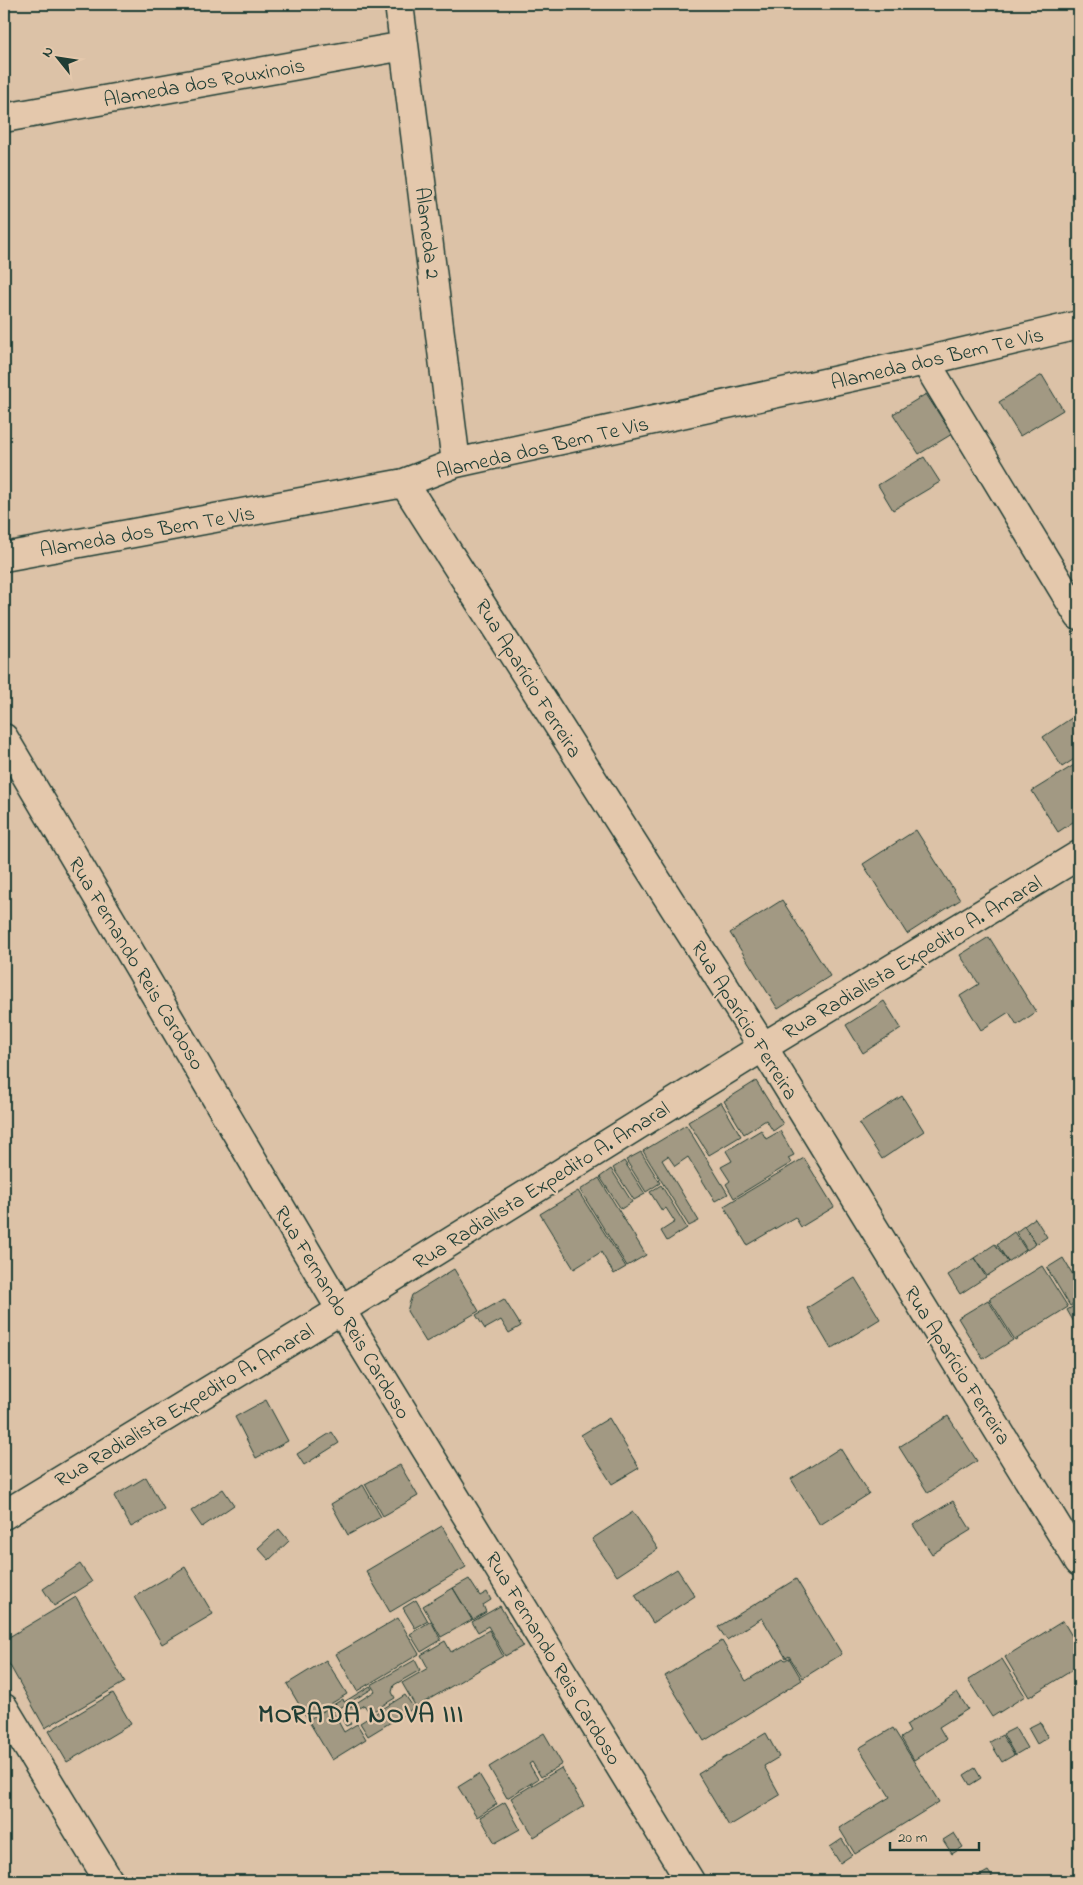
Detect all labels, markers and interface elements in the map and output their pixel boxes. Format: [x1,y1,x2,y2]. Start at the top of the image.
north arrow [32,32,82,82]
text: N [37,43,59,62]
street label: Alameda dos Rouxinois [101,51,307,116]
street label: Alameda 2 [405,186,447,281]
street label: Alameda dos Bem Te Vis [828,321,1047,399]
street label: Alameda dos Bem Te Vis [433,410,652,488]
street label: Alameda dos Bem Te Vis [38,499,257,567]
street label: Rua Aparício Ferreira [466,594,588,764]
street label: Rua Fernando Reis Cardoso [60,852,211,1076]
street label: Rua Radialista Expedito A. Amaral [778,869,1048,1048]
street label: Rua Aparício Ferreira [682,936,804,1106]
street label: Rua Radialista Expedito A. Amaral [408,1095,676,1278]
street label: Rua Fernando Reis Cardoso [266,1201,417,1425]
street label: Rua Aparício Ferreira [895,1281,1017,1451]
street label: Rua Radialista Expedito A. Amaral [50,1317,320,1496]
street label: Rua Fernando Reis Cardoso [477,1547,628,1771]
district label: MORADA NOVA III [258,1697,464,1735]
scale bar [890,1820,979,1852]
text: 20 m [898,1827,928,1849]

